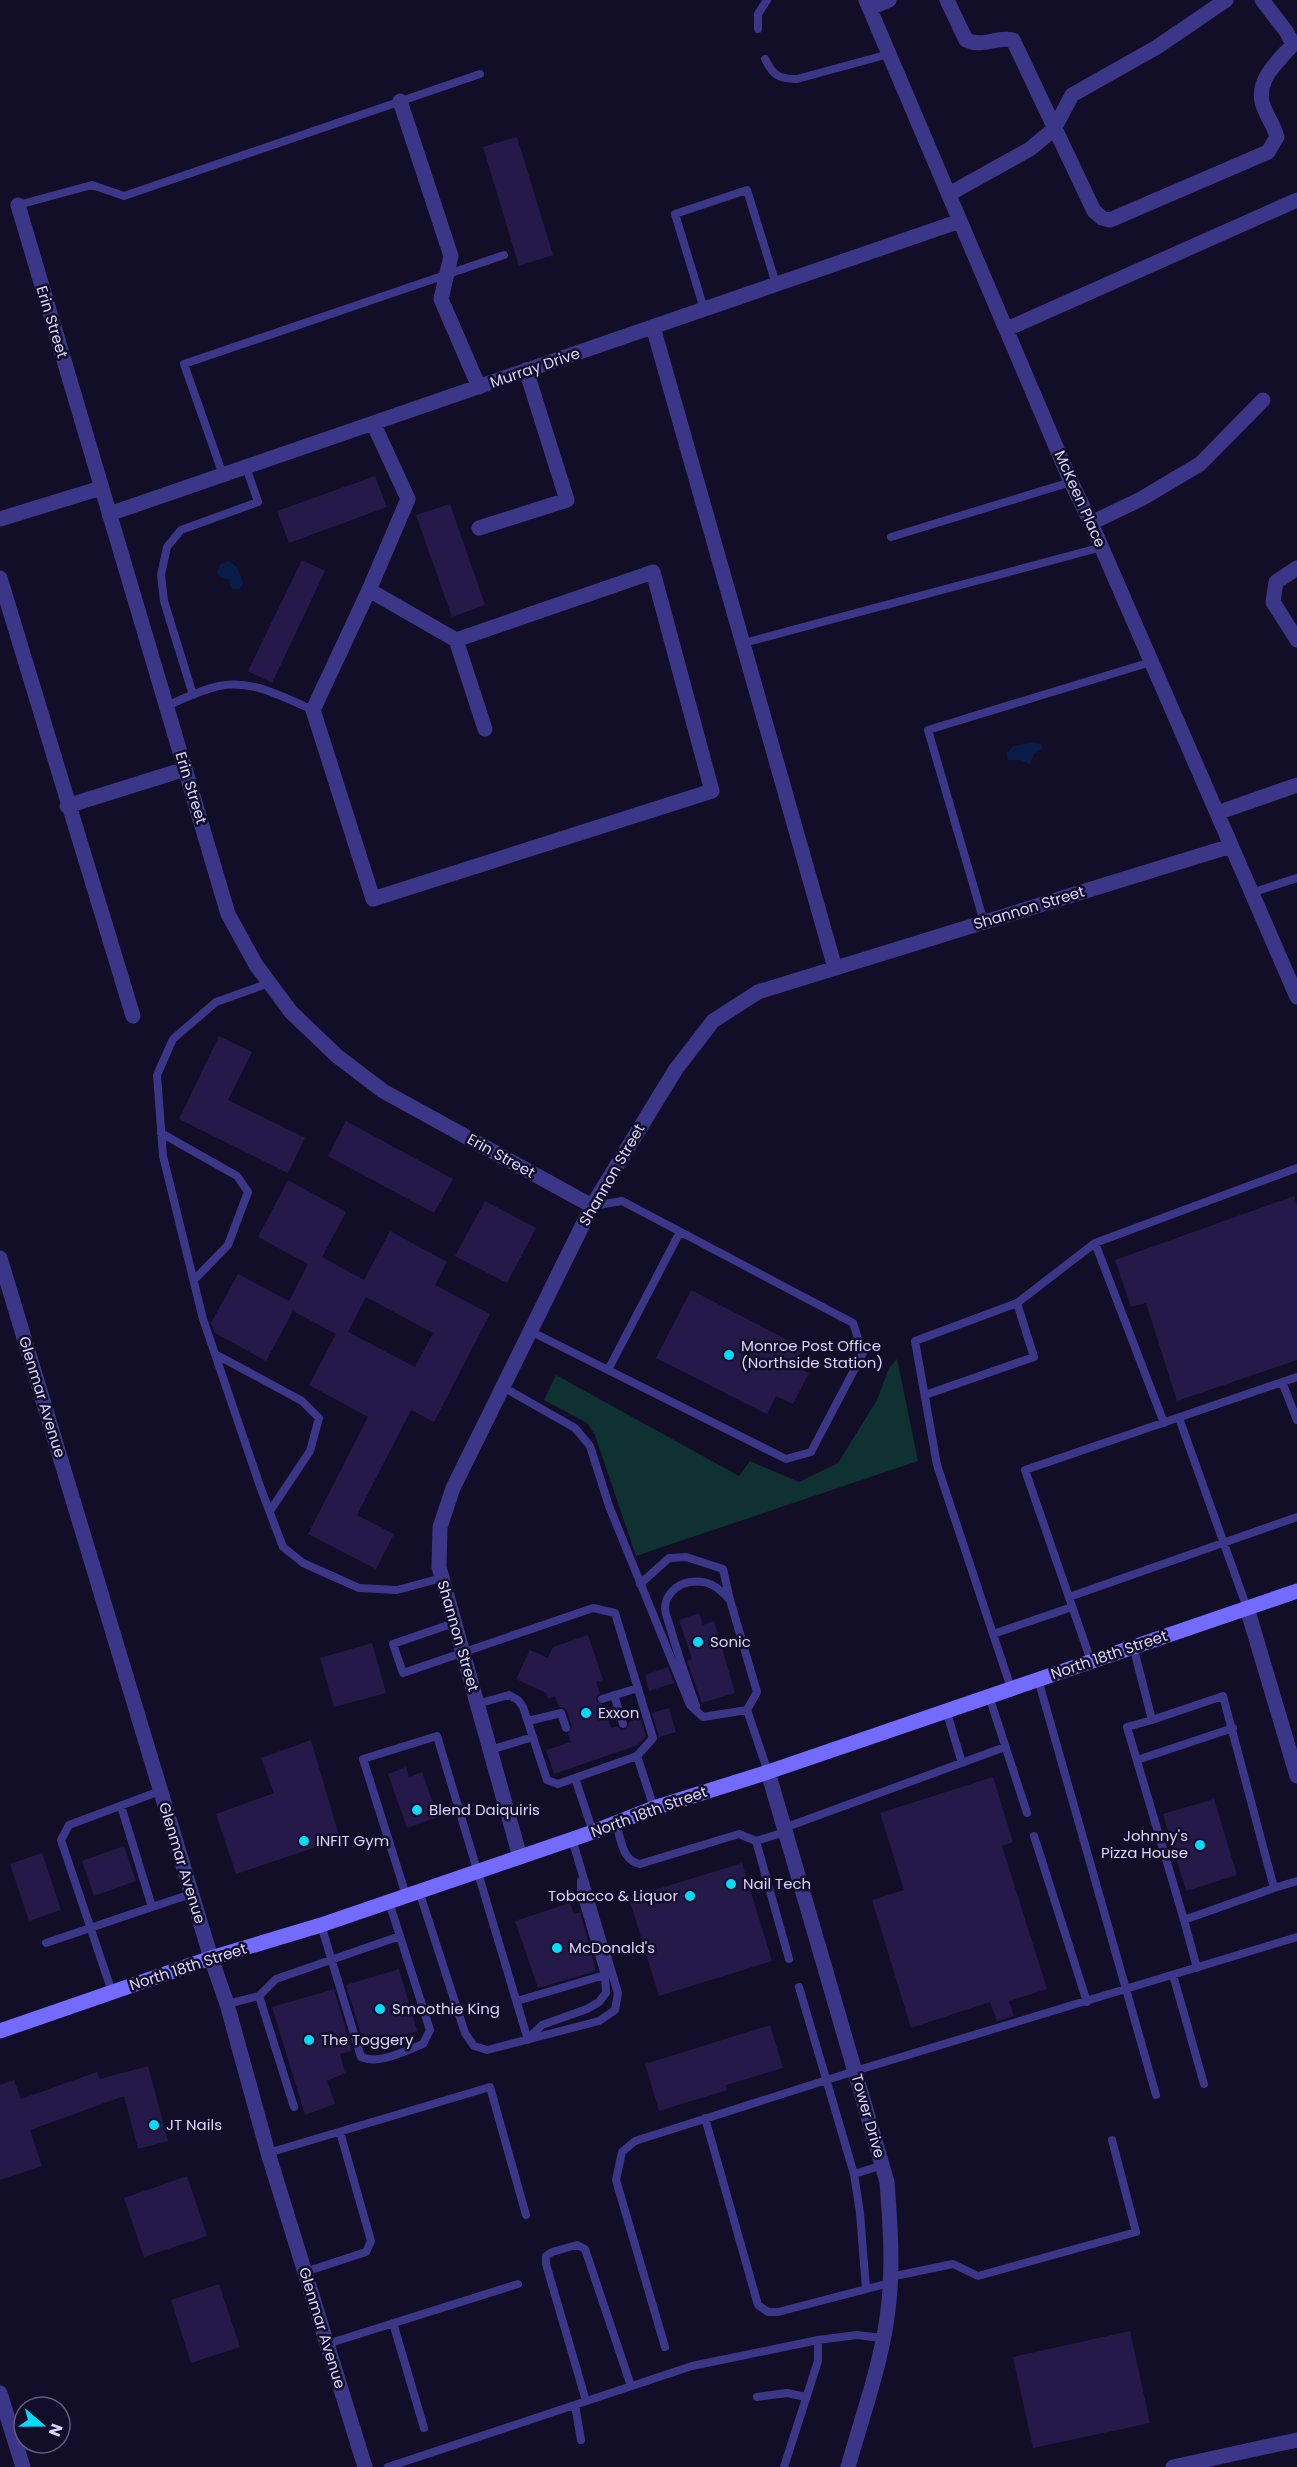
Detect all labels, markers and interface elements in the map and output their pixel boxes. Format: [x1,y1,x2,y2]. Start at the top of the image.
street label: Erin Street [32,283,73,361]
street label: Murray Drive [487,342,583,393]
street label: McKeen Place [1050,447,1111,551]
street label: Erin Street [171,749,212,827]
street label: Shannon Street [971,881,1087,934]
street label: Shannon Street [574,1120,649,1230]
street label: Erin Street [464,1128,539,1183]
street label: Glenmar Avenue [14,1334,71,1460]
place label: Monroe Post Office (Northside Station) [741,1335,883,1373]
marker: Monroe Post Office (Northside Station) [722,1348,736,1362]
street label: Shannon Street [433,1578,484,1694]
street label: North 18th Street [1048,1625,1170,1684]
place label: Sonic [710,1631,751,1652]
marker: Sonic [691,1635,705,1649]
place label: Exxon [598,1702,639,1723]
marker: Exxon [579,1706,593,1720]
street label: North 18th Street [588,1781,710,1842]
place label: Blend Daiquiris [429,1799,540,1820]
street label: Glenmar Avenue [154,1800,211,1926]
marker: Blend Daiquiris [410,1803,424,1817]
place label: Johnny's Pizza House [1101,1825,1188,1863]
place label: INFIT Gym [316,1830,389,1851]
marker: INFIT Gym [297,1834,311,1848]
marker: Johnny's Pizza House [1193,1838,1207,1852]
place label: Nail Tech [743,1873,811,1894]
marker: Nail Tech [724,1877,738,1891]
place label: Tobacco & Liquor [548,1885,678,1906]
marker: Tobacco & Liquor [683,1889,697,1903]
place label: McDonald's [569,1937,655,1958]
street label: North 18th Street [127,1938,249,1995]
marker: McDonald's [550,1941,564,1955]
place label: Smoothie King [392,1998,500,2019]
marker: Smoothie King [373,2002,387,2016]
place label: The Toggery [321,2029,414,2050]
marker: The Toggery [302,2033,316,2047]
street label: Tower Drive [846,2071,890,2160]
place label: JT Nails [166,2114,222,2135]
marker: JT Nails [147,2118,161,2132]
street label: Glenmar Avenue [294,2265,351,2391]
north arrow [12,2395,72,2455]
text: N [43,2420,68,2440]

